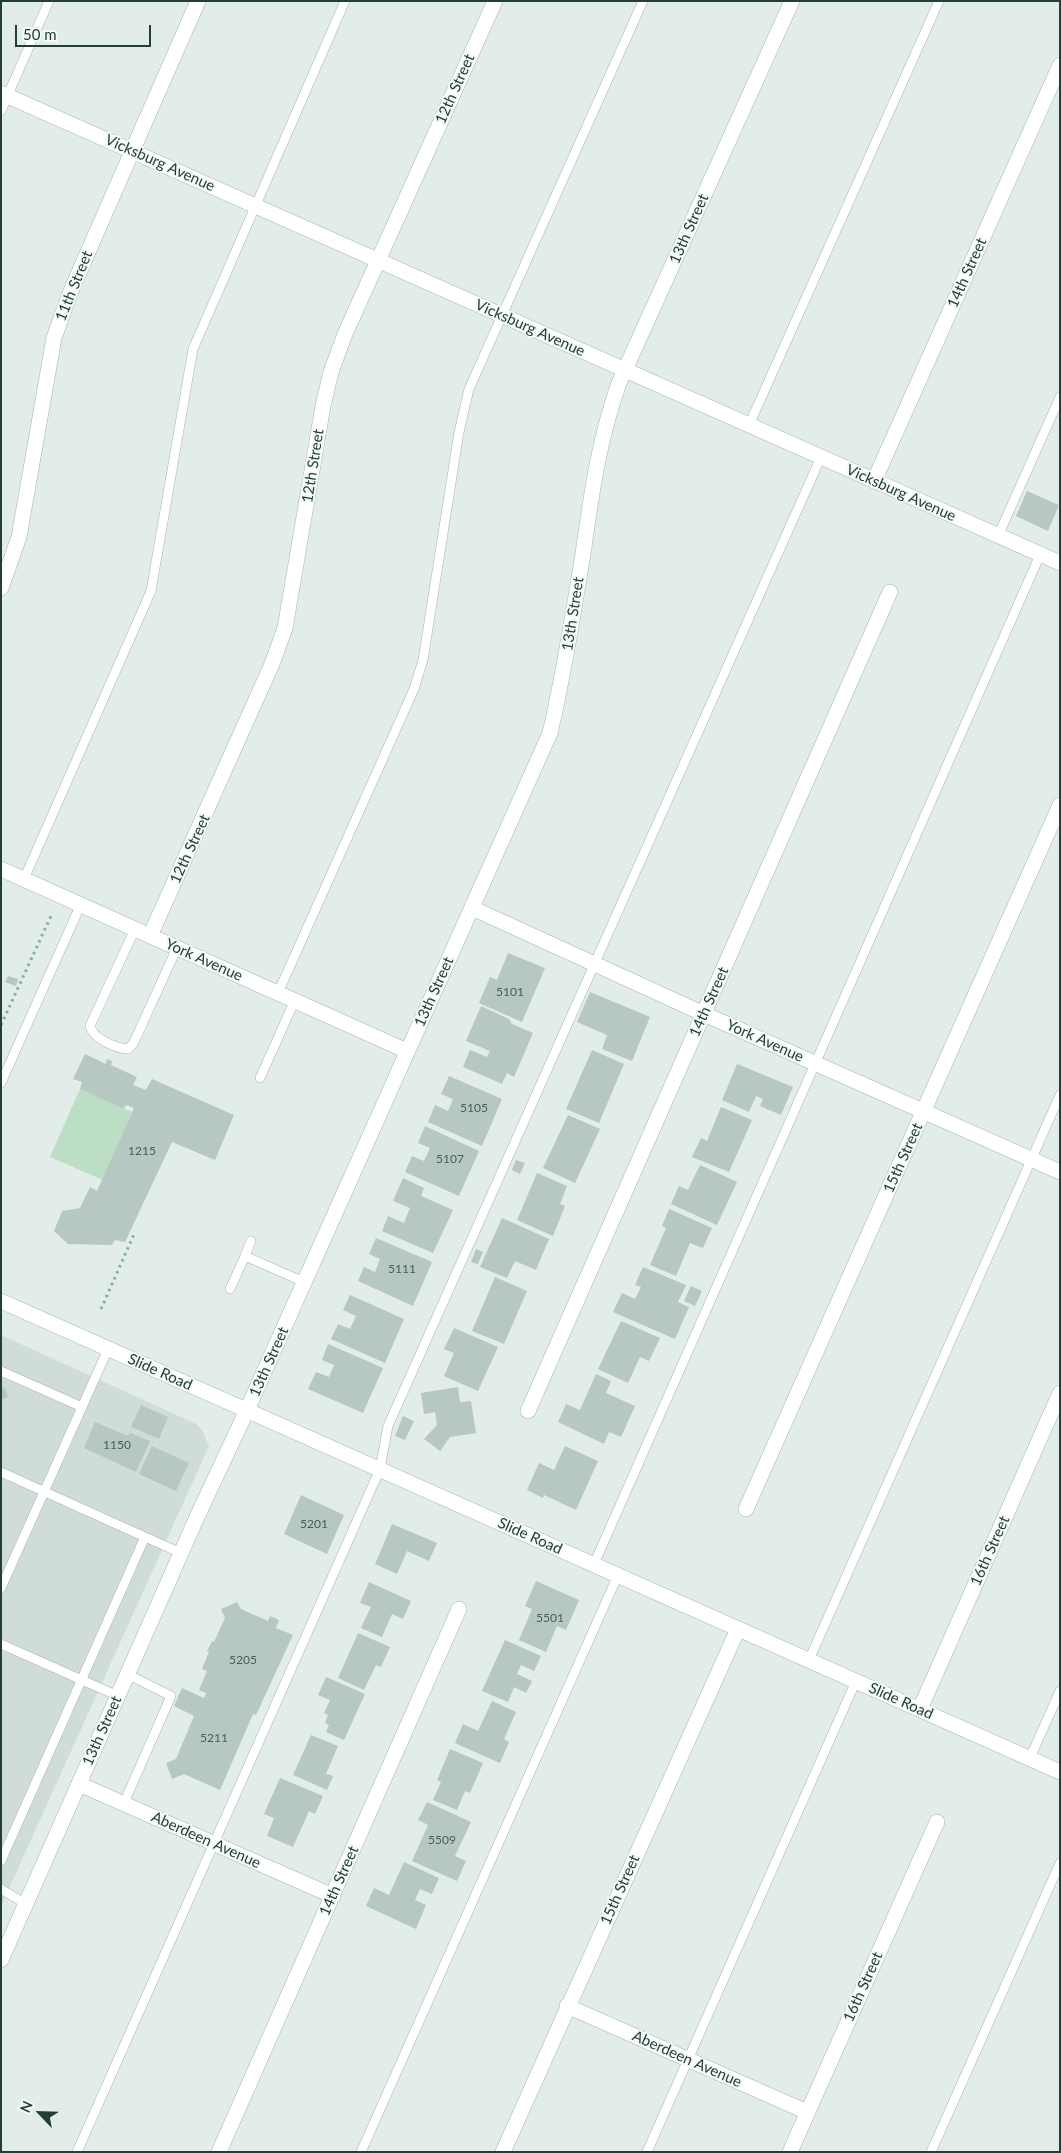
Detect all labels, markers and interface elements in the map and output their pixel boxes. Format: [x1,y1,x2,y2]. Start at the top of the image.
scale bar [18,15,154,47]
text: 50 m [23,25,57,43]
street label: 12th Street [432,51,478,127]
street label: Vicksburg Avenue [102,131,218,195]
street label: 13th Street [666,191,712,267]
street label: 14th Street [944,235,990,311]
street label: 11th Street [52,248,96,324]
street label: Vicksburg Avenue [472,296,588,360]
street label: 12th Street [298,428,328,504]
street label: Vicksburg Avenue [843,461,959,525]
street label: 13th Street [558,576,588,652]
street label: 12th Street [166,811,214,887]
street label: York Avenue [163,935,245,985]
street label: 13th Street [411,954,457,1030]
street label: 14th Street [686,964,732,1040]
house number: 5101 [496,985,524,999]
street label: York Avenue [724,1016,806,1066]
house number: 5105 [460,1101,488,1115]
street label: 15th Street [880,1120,926,1196]
house number: 1215 [128,1144,156,1158]
house number: 5107 [436,1152,464,1166]
house number: 5111 [388,1262,416,1276]
street label: 13th Street [246,1324,292,1400]
street label: Slide Road [125,1350,195,1394]
house number: 1150 [103,1438,131,1452]
street label: 16th Street [967,1513,1013,1589]
street label: Slide Road [495,1514,565,1558]
house number: 5201 [300,1517,328,1531]
house number: 5501 [536,1611,564,1625]
house number: 5205 [229,1653,257,1667]
street label: Slide Road [866,1679,936,1723]
street label: 13th Street [79,1693,125,1769]
house number: 5211 [200,1731,228,1745]
street label: Aberdeen Avenue [149,1808,263,1872]
house number: 5509 [428,1833,456,1847]
street label: 14th Street [316,1843,362,1919]
street label: 15th Street [597,1852,643,1928]
street label: 16th Street [840,1949,886,2025]
street label: Aberdeen Avenue [630,2027,744,2091]
north arrow [15,2088,65,2138]
text: N [16,2098,36,2115]

